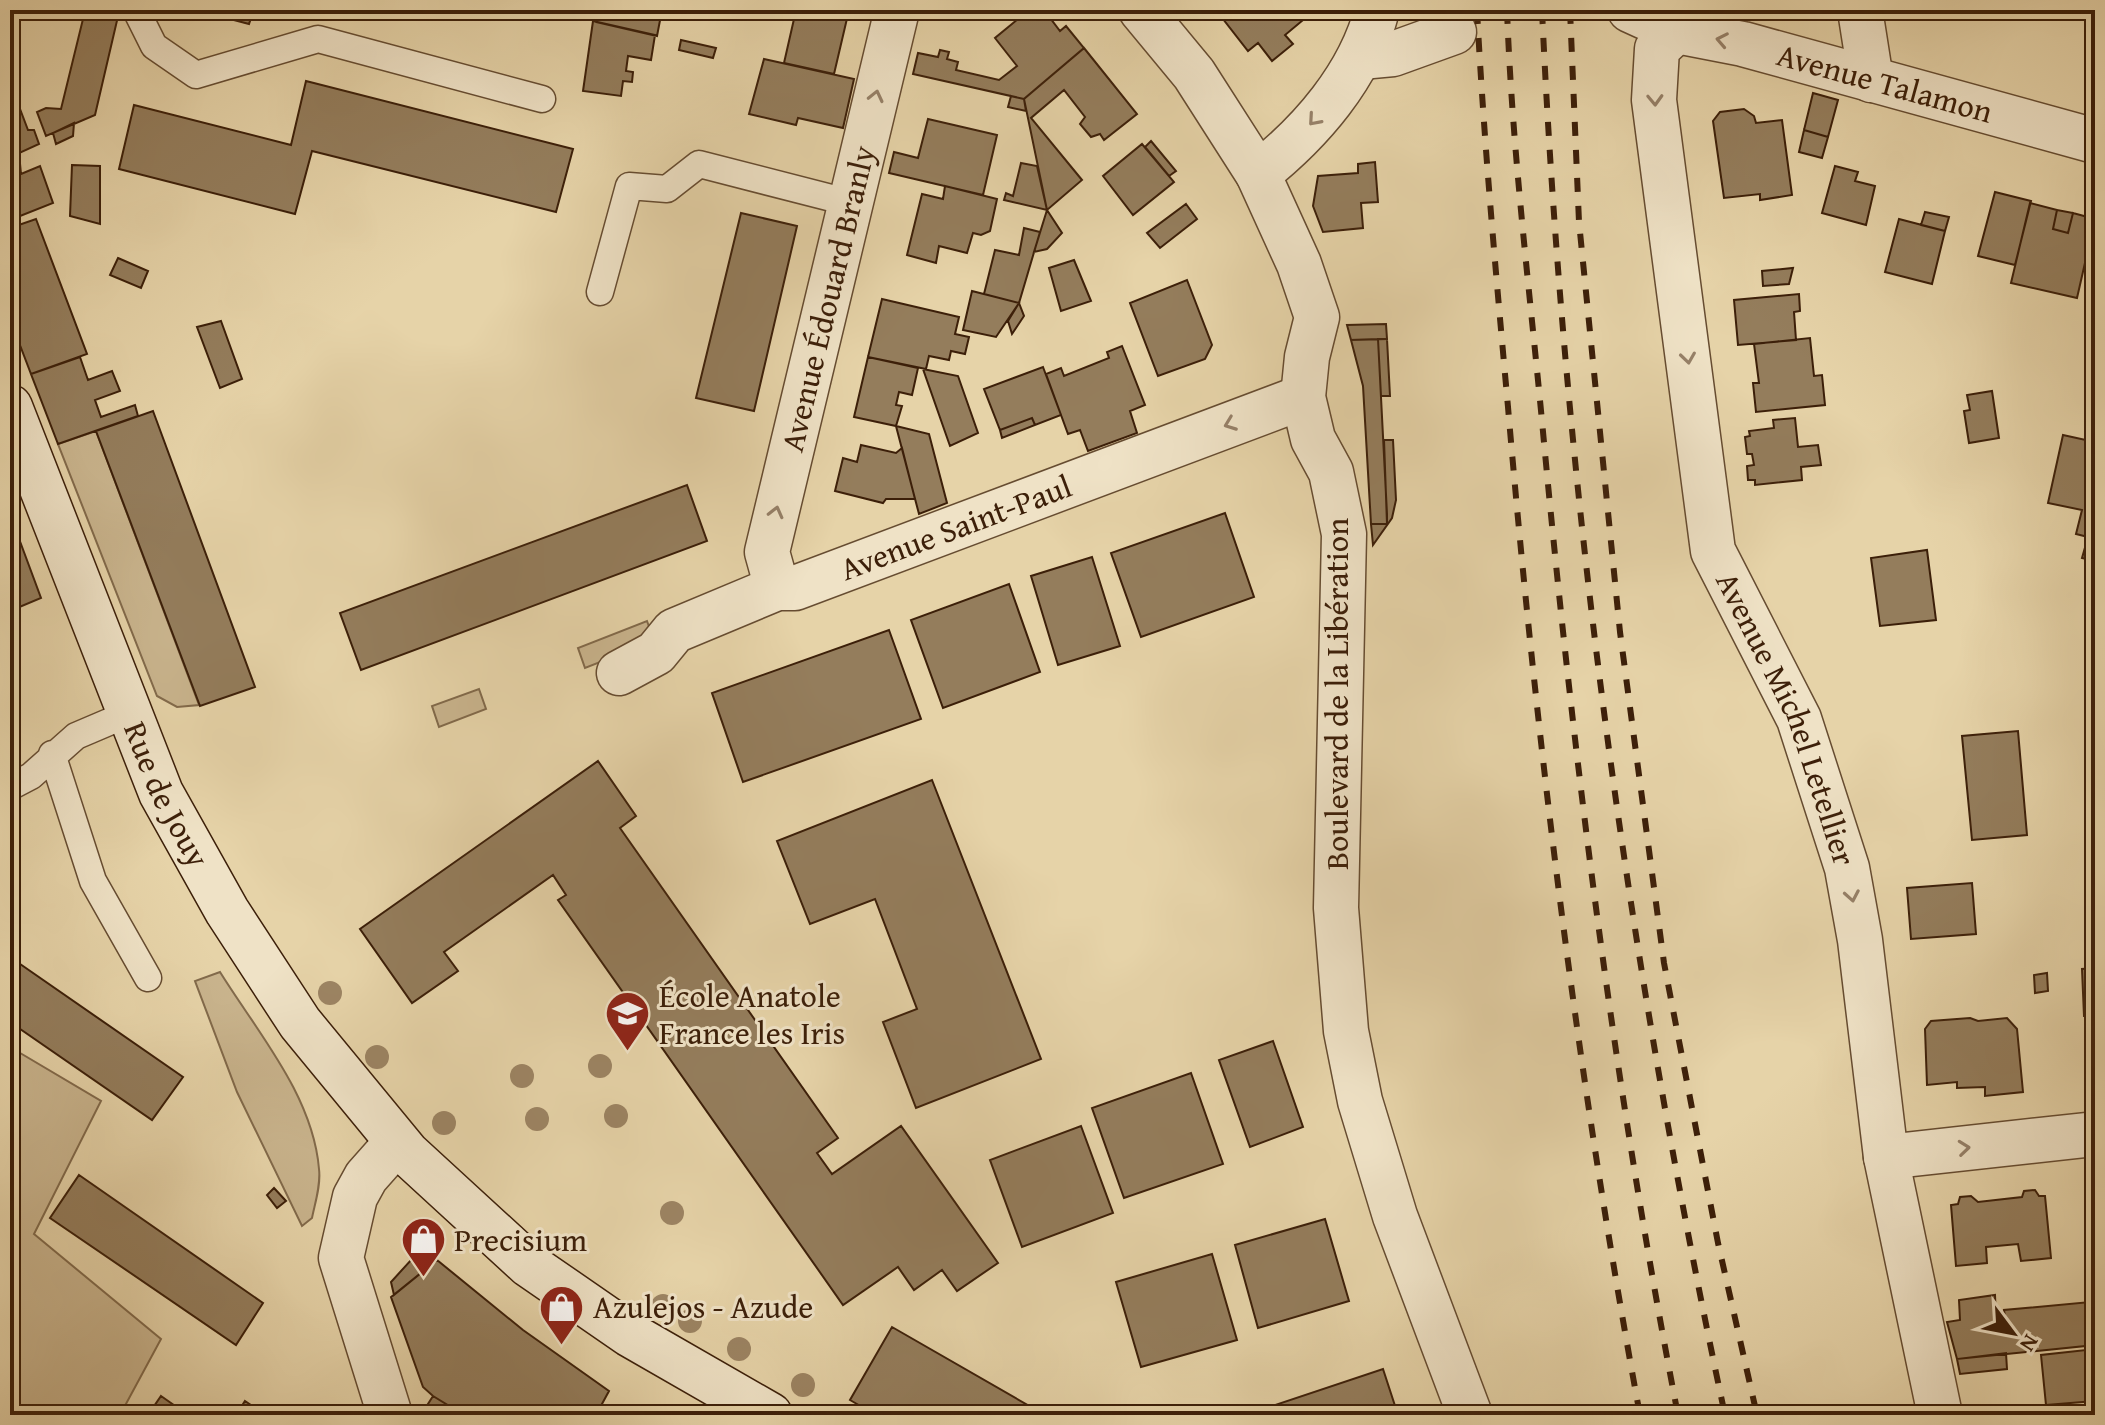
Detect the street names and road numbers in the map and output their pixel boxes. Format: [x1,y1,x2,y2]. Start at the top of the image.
street label: Avenue Talamon [1772,31,1998,135]
street label: Avenue Édouard Branly [768,140,887,456]
street label: Avenue Saint-Paul [833,462,1078,592]
street label: Boulevard de la Libération [1313,518,1360,870]
street label: Avenue Michel Letellier [1704,563,1869,872]
street label: Rue de Jouy [112,715,222,876]

